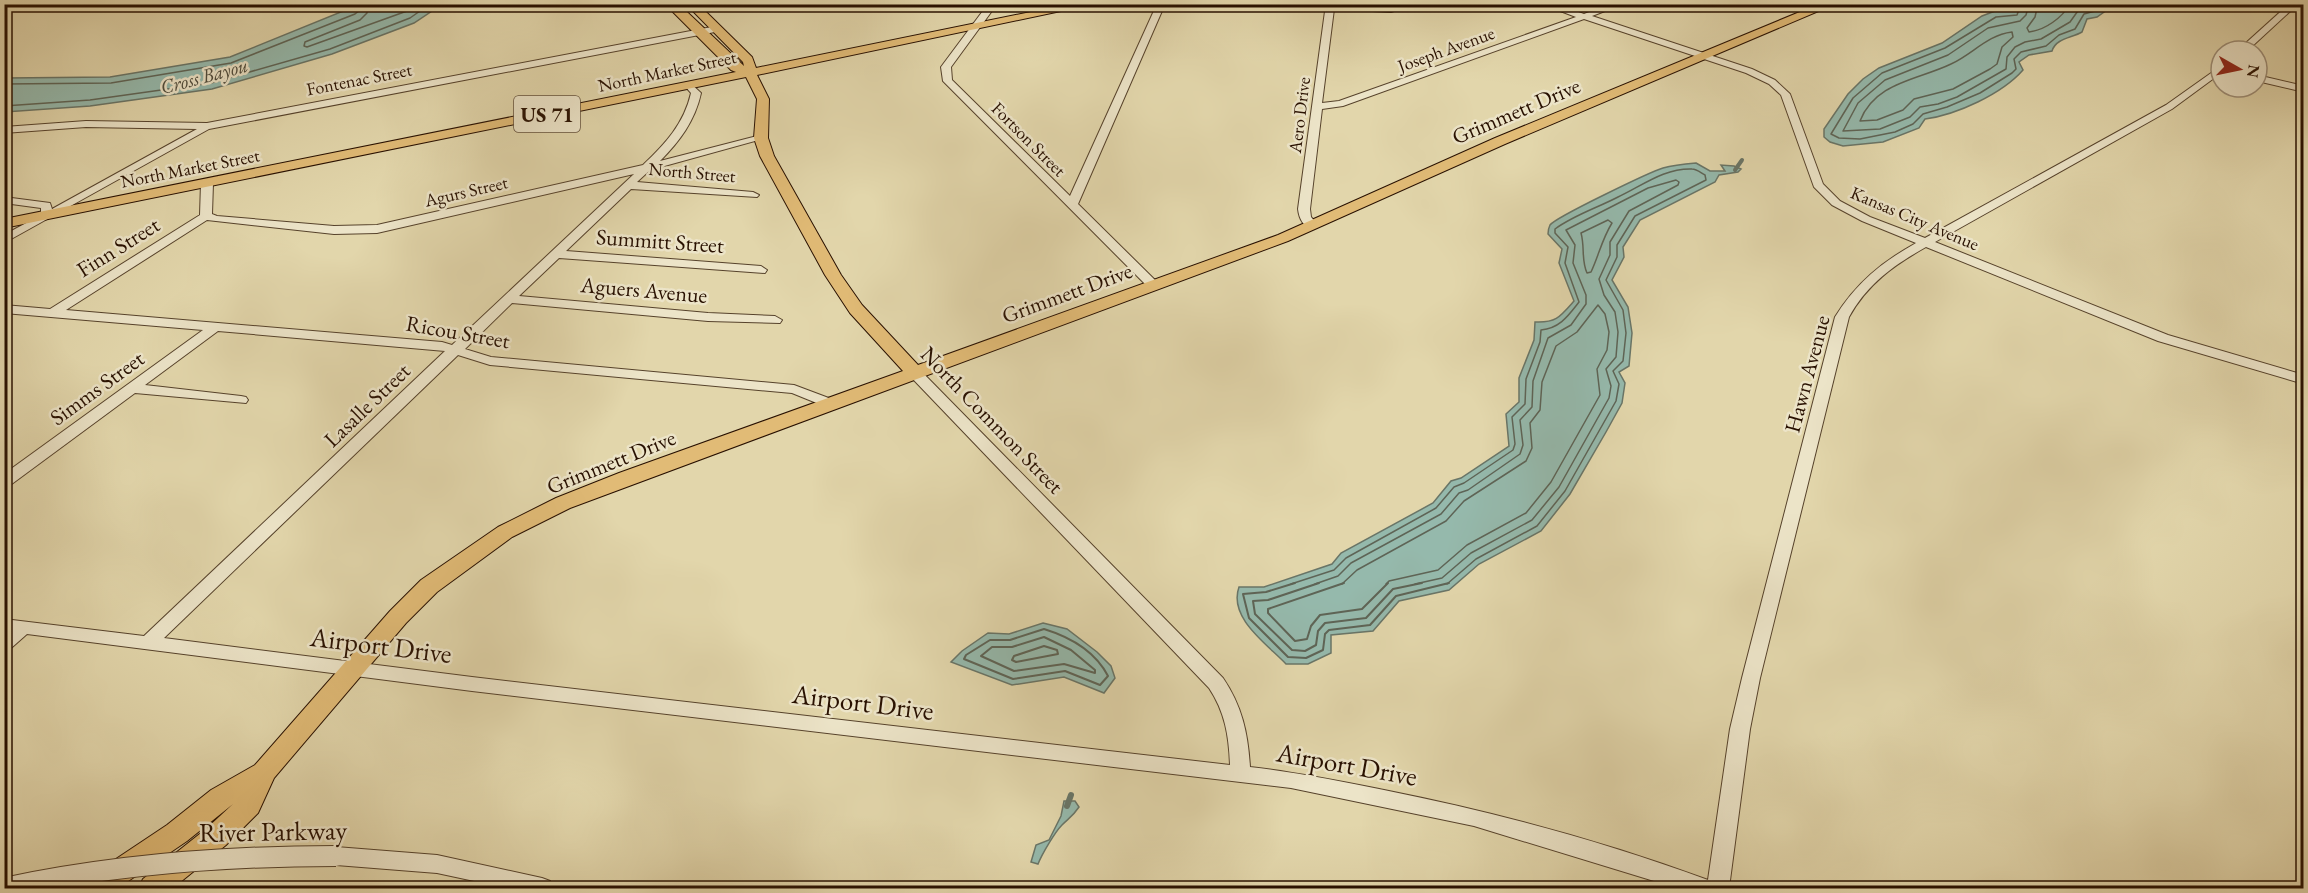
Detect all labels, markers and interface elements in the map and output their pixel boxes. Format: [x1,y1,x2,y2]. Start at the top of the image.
street label: Joseph Avenue [1393,21,1498,78]
north arrow [2209,39,2269,99]
street label: North Market Street [596,45,739,97]
water label: Cross Bayou [157,52,251,100]
street label: Fontenac Street [304,57,414,100]
text: N [2242,63,2265,79]
street label: Grimmett Drive [1447,71,1585,151]
street label: Aero Drive [1283,76,1315,155]
road number: US 71 [514,96,580,132]
street label: Fortson Street [987,97,1072,182]
street label: North Market Street [119,143,262,193]
street label: North Street [648,157,737,187]
street label: Agurs Street [421,170,510,212]
street label: Kansas City Avenue [1847,181,1983,255]
street label: Finn Street [71,210,165,284]
street label: Summitt Street [595,222,725,260]
street label: Grimmett Drive [998,256,1137,330]
street label: Aguers Avenue [578,270,709,310]
street label: Ricou Street [404,309,512,355]
street label: Hawn Avenue [1777,312,1837,436]
street label: North Common Street [914,340,1070,500]
street label: Simms Street [44,344,150,432]
street label: Lasalle Street [318,357,416,453]
street label: Grimmett Drive [542,423,680,501]
street label: Airport Drive [307,619,454,671]
street label: Airport Drive [789,676,936,728]
street label: Airport Drive [1273,734,1420,794]
street label: River Parkway [199,812,348,850]

